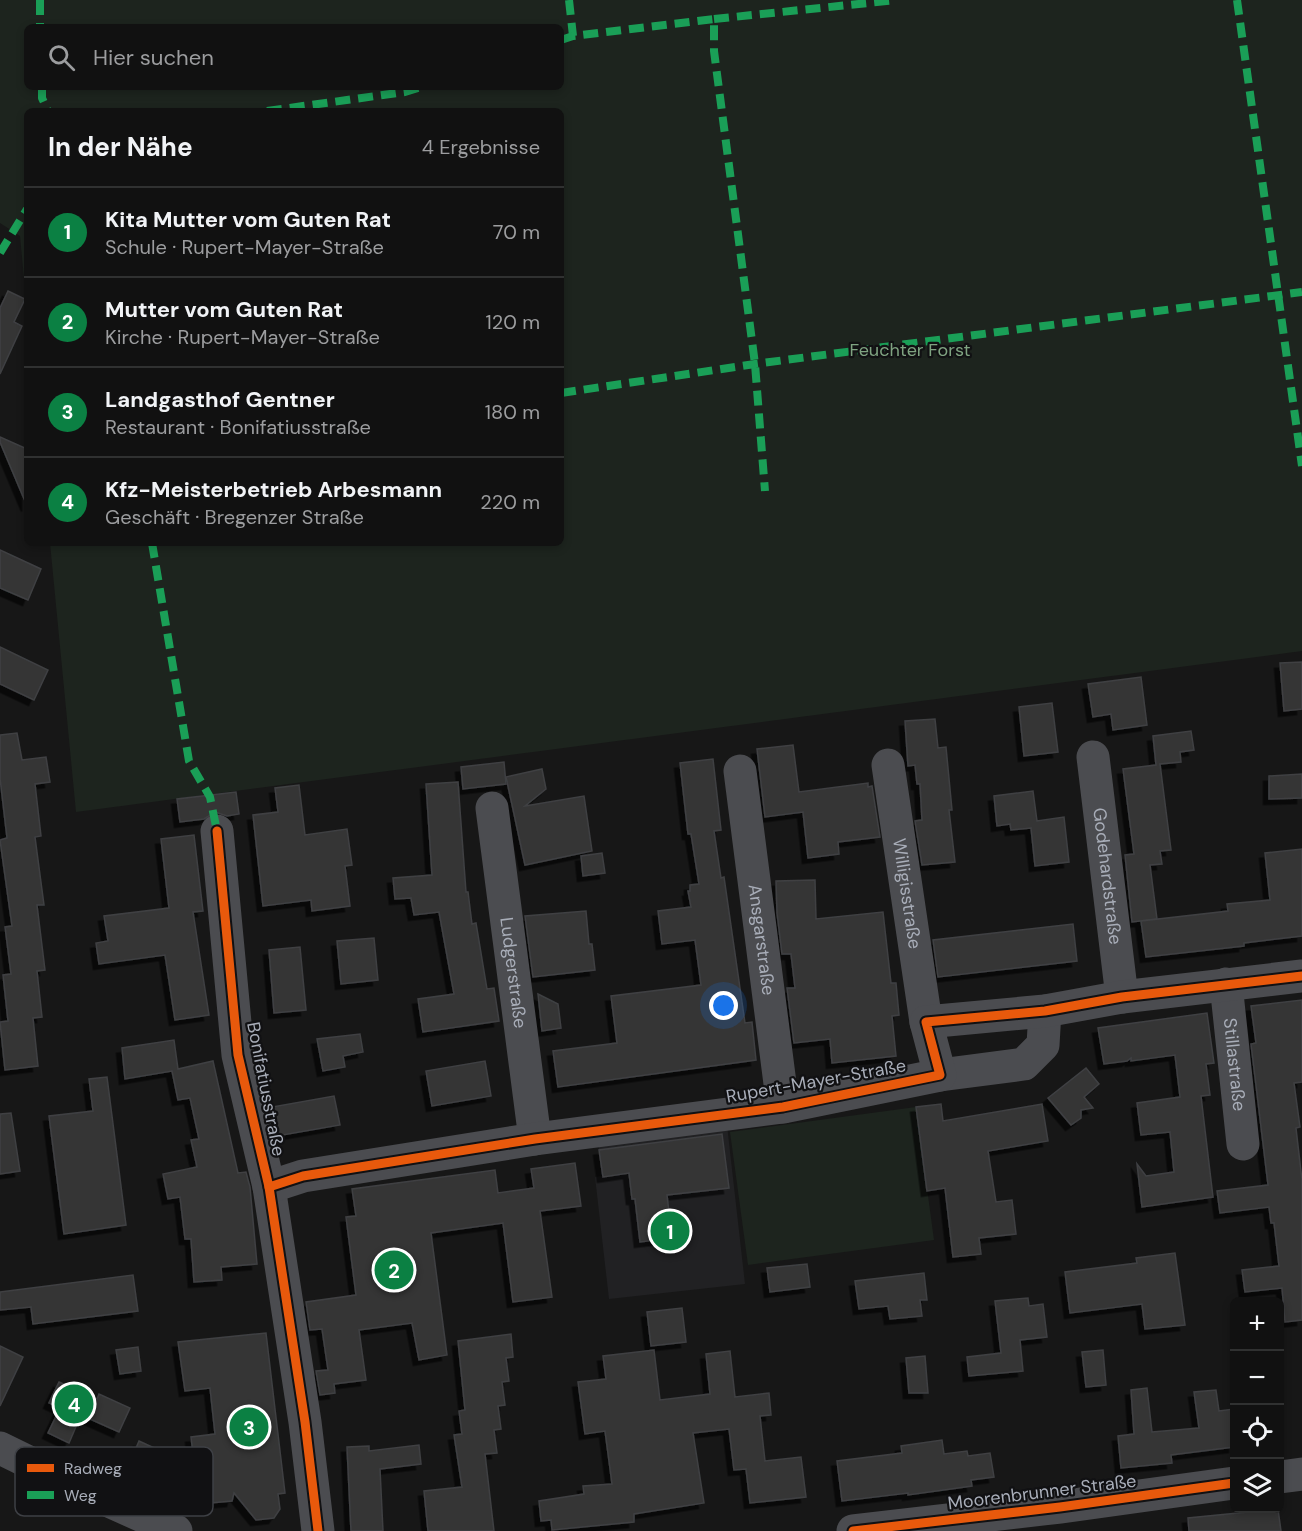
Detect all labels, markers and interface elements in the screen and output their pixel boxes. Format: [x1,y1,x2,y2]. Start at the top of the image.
search box [24,24,564,90]
icon: search [45,41,78,74]
text: Hier suchen [93,43,214,72]
text: In der Nähe [48,130,193,164]
text: 4 Ergebnisse [422,134,540,160]
text: Kita Mutter vom Guten Rat [105,205,391,234]
text: 1 [64,219,71,245]
text: 70 m [493,219,540,245]
text: Schule · Rupert-Mayer-Straße [105,234,384,260]
text: Mutter vom Guten Rat [105,295,343,324]
text: 2 [62,309,73,335]
text: 120 m [486,309,540,335]
text: Kirche · Rupert-Mayer-Straße [105,324,380,350]
park label: Feuchter Forst [849,338,971,362]
text: Landgasthof Gentner [105,385,335,414]
text: 3 [61,399,74,425]
text: 180 m [485,399,540,425]
text: Restaurant · Bonifatiusstraße [105,414,371,440]
text: Kfz-Meisterbetrieb Arbesmann [105,475,442,504]
text: 4 [61,489,74,515]
text: 220 m [480,489,540,515]
text: Geschäft · Bregenzer Straße [105,504,364,530]
street label: Godehardstraße [1087,806,1128,946]
street label: Willigisstraße [887,837,927,951]
street label: Ansgarstraße [743,883,781,997]
street label: Ludgerstraße [494,916,532,1030]
your location [709,991,738,1020]
street label: Stillastraße [1218,1017,1251,1112]
street label: Bonifatiusstraße [241,1020,291,1158]
street label: Rupert-Mayer-Straße [724,1053,908,1109]
pin: 1 [650,1208,690,1254]
pin: 2 [374,1248,414,1292]
map controls [1230,1297,1284,1513]
button: + [1230,1297,1284,1351]
button: − [1230,1351,1284,1405]
pin: 4 [54,1382,94,1426]
pin: 3 [230,1404,268,1450]
button: locate [1230,1405,1284,1459]
legend [15,1447,213,1516]
text: Radweg [64,1458,122,1479]
button: layers [1230,1459,1284,1513]
street label: Moorenbrunner Straße [946,1469,1138,1515]
text: Weg [64,1485,97,1506]

